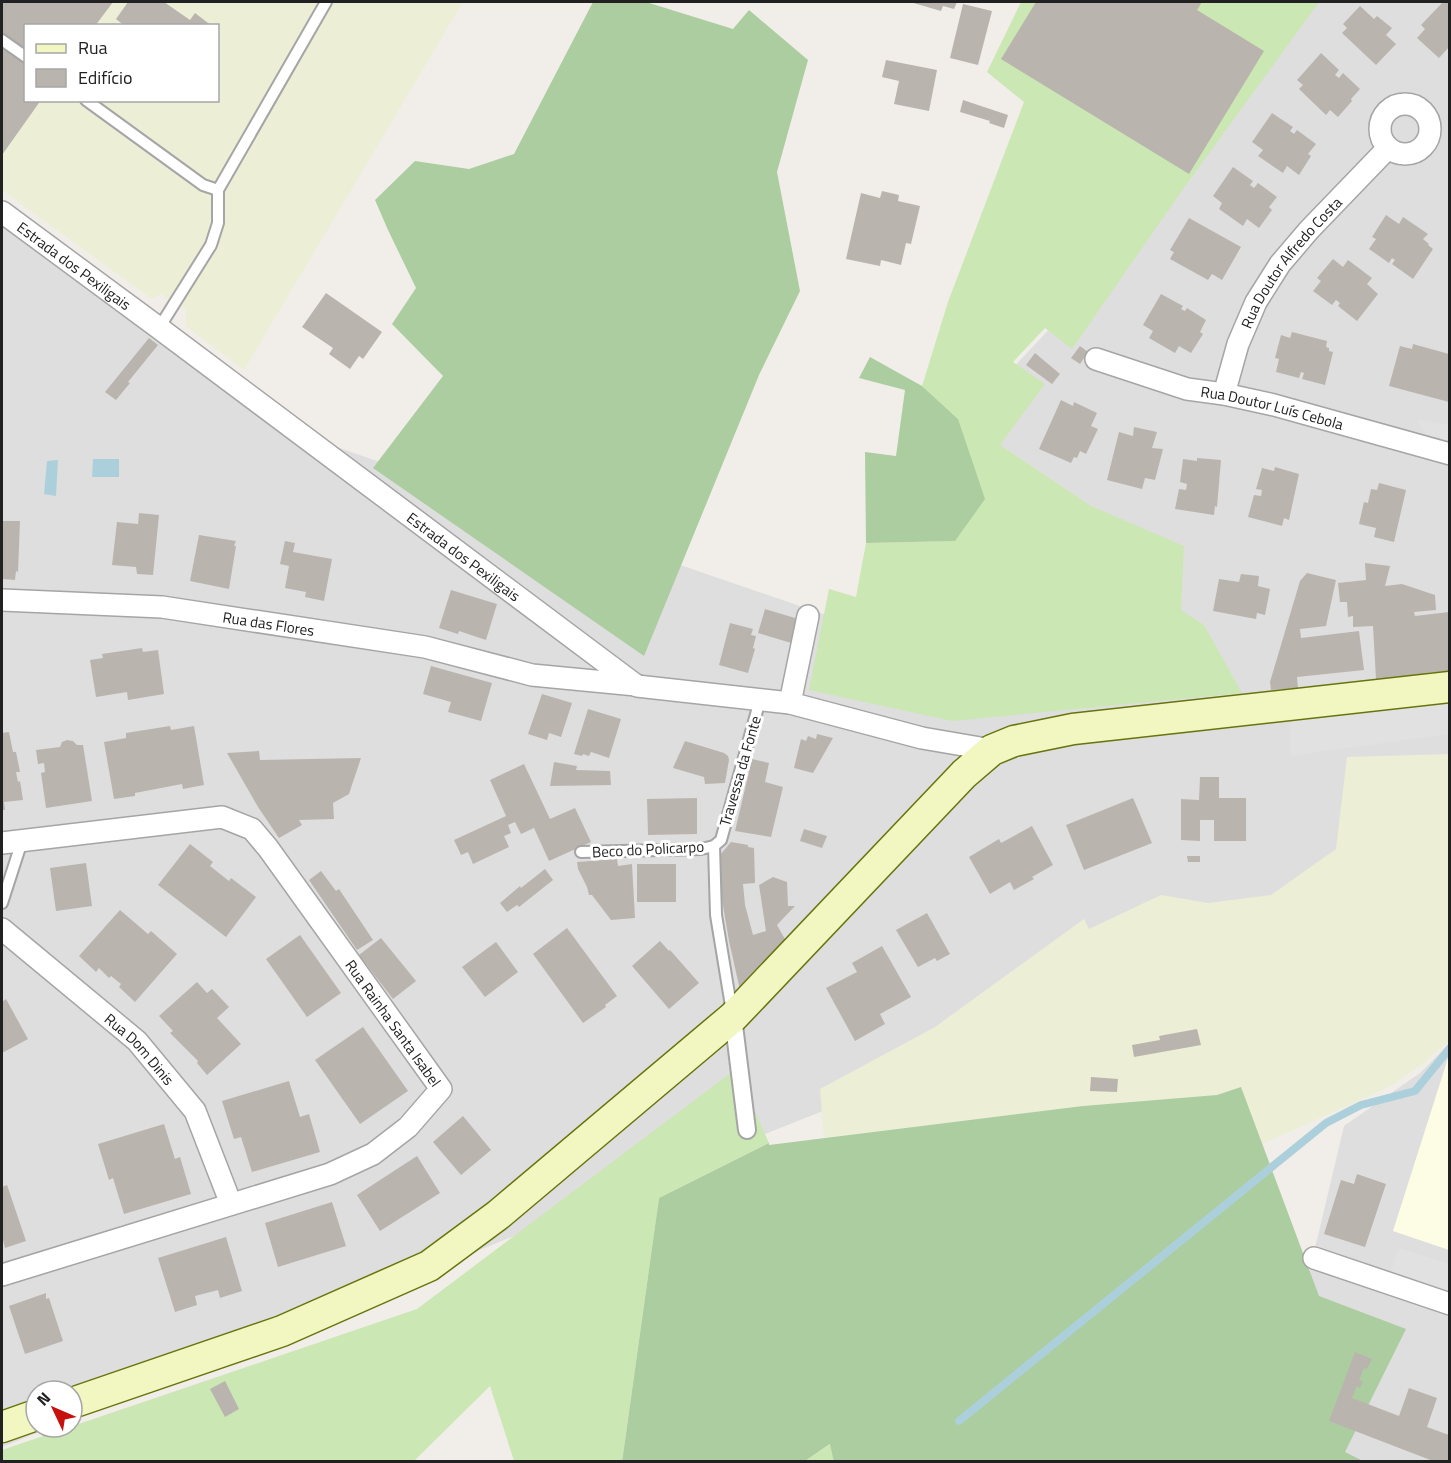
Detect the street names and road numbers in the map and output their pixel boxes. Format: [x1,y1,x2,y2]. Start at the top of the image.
street label: Rua Doutor Alfredo Costa [1235,191,1347,332]
street label: Estrada dos Pexiligais [12,216,136,315]
street label: Rua Doutor Luís Cebola [1199,379,1347,435]
street label: Estrada dos Pexiligais [402,506,525,607]
street label: Rua das Flores [221,605,316,642]
street label: Travessa da Fonte [713,713,767,829]
street label: Beco do Policarpo [591,835,705,863]
street label: Rua Rainha Santa Isabel [340,955,447,1091]
street label: Rua Dom Dinis [100,1007,180,1090]

